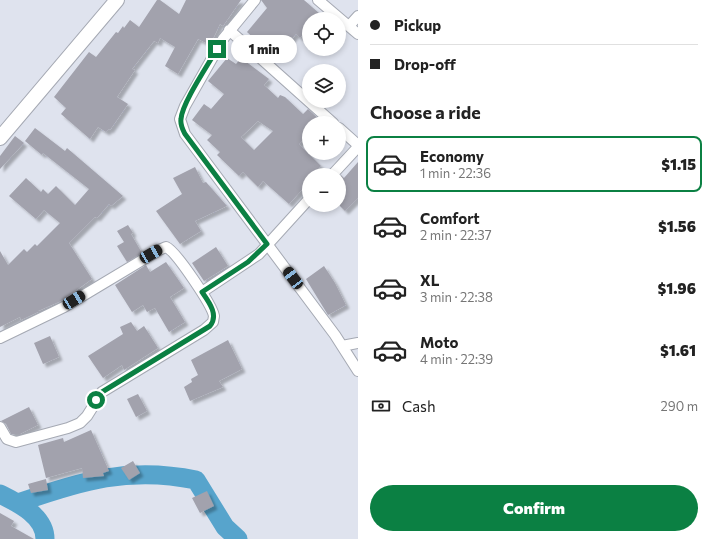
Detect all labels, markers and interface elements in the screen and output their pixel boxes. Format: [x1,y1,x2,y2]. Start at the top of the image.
map controls [302,12,346,212]
button: locate [302,12,346,56]
text: Pickup [394,16,441,34]
callout: 1 min [231,35,297,63]
route end [208,40,226,58]
text: 1 min [248,41,280,57]
text: Drop-off [394,55,456,73]
button: layers [302,64,346,108]
text: Choose a ride [370,101,481,123]
button: + [302,116,346,160]
icon: car [372,146,408,182]
text: Economy [420,147,484,165]
text: $1.15 [661,155,696,173]
text: 1 min · 22:36 [420,165,491,181]
button: − [302,168,346,212]
icon: car [372,208,408,244]
text: Comfort [420,209,480,227]
text: $1.56 [658,217,696,235]
text: 2 min · 22:37 [420,227,492,243]
car [138,243,164,265]
car [281,265,305,291]
icon: car [372,270,408,306]
text: XL [420,271,439,289]
text: $1.96 [658,279,696,297]
car [61,289,87,311]
text: 3 min · 22:38 [420,289,493,305]
icon: car [372,332,408,368]
text: Moto [420,333,459,351]
text: $1.61 [660,341,696,359]
text: 4 min · 22:39 [420,351,493,367]
route start [87,391,105,409]
icon: cash [370,395,392,417]
text: Cash [402,397,436,415]
text: 290 m [661,398,698,414]
button: Confirm [370,485,698,531]

